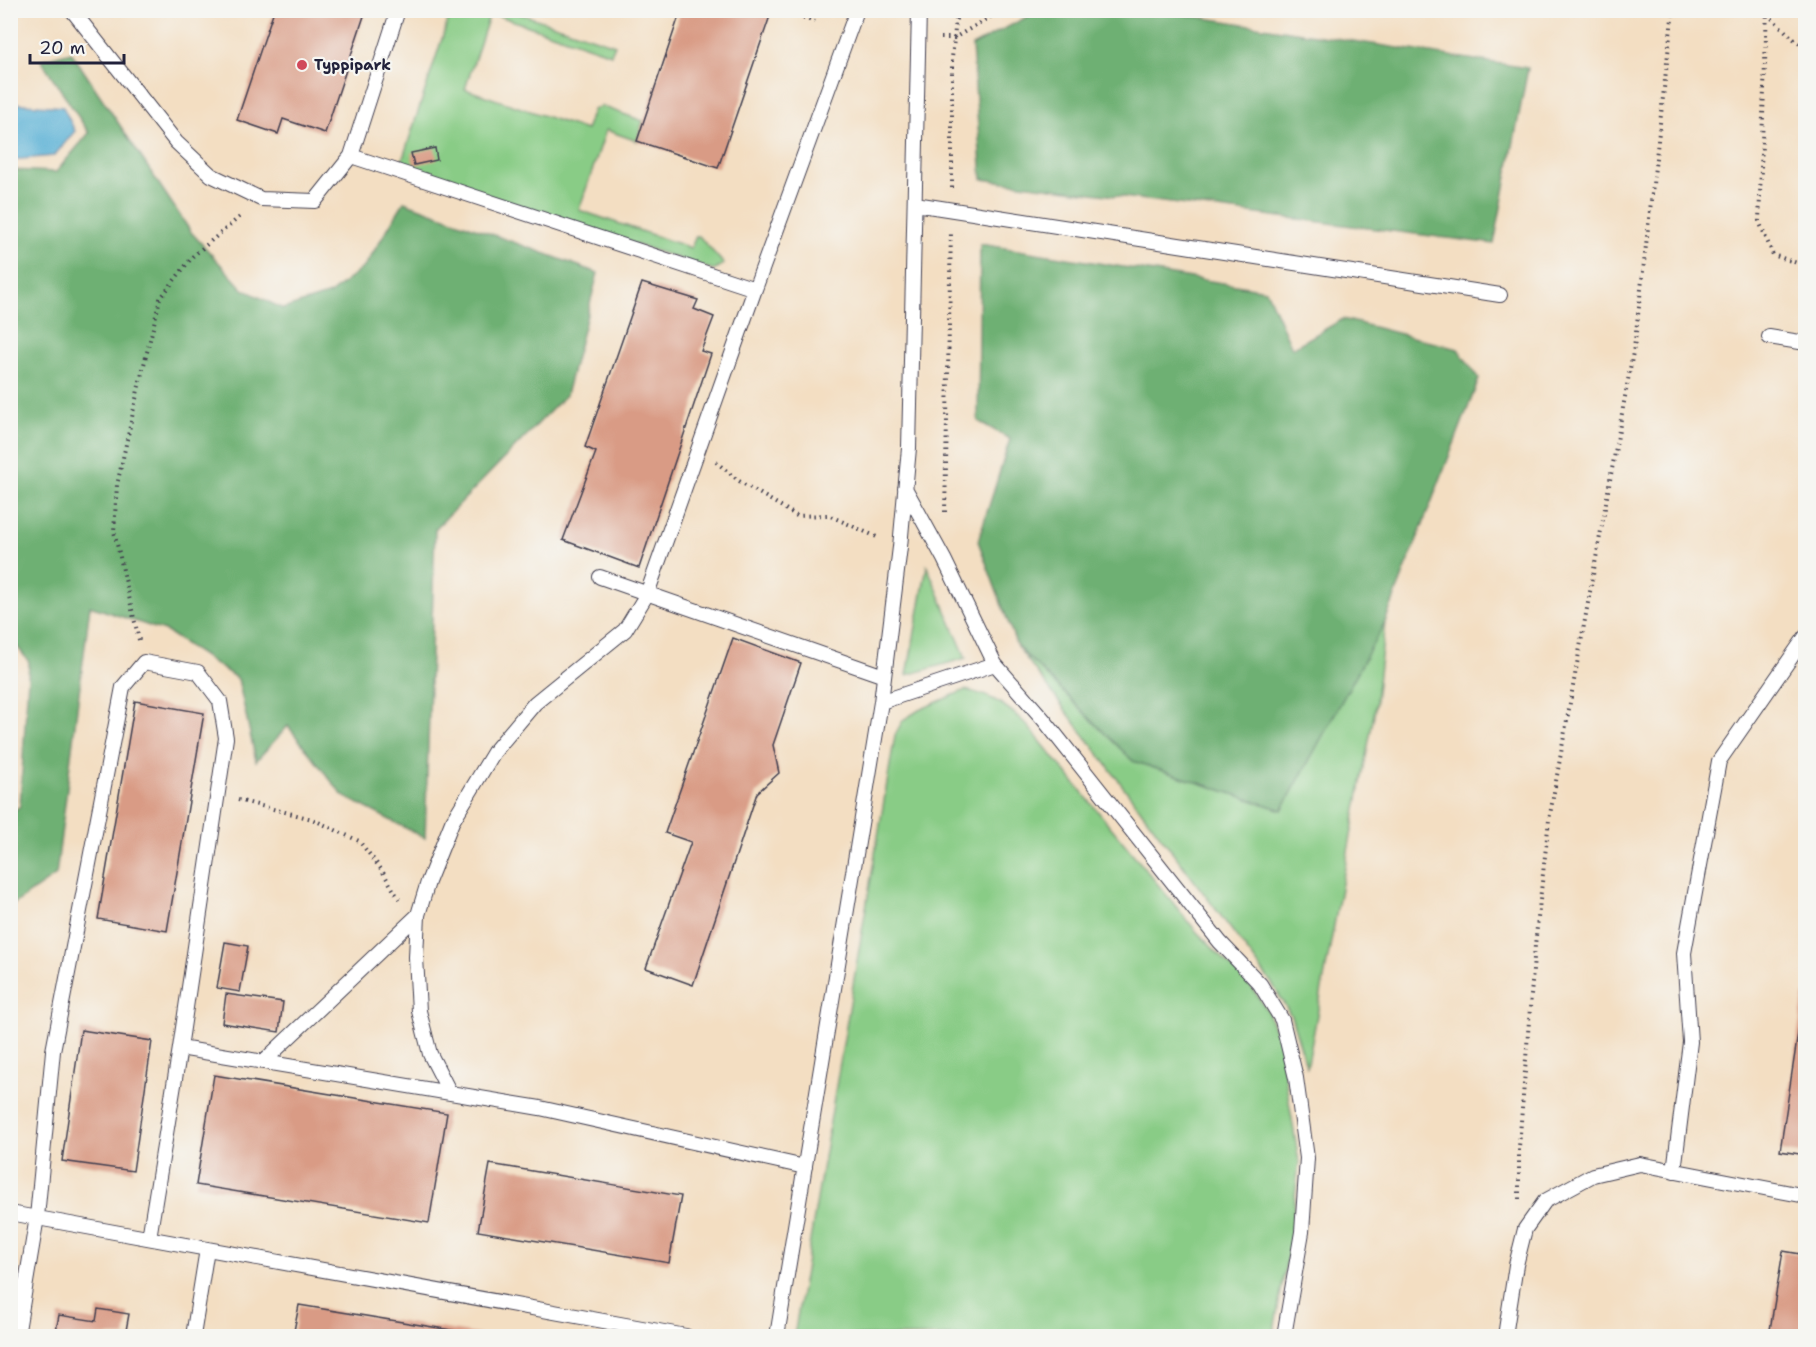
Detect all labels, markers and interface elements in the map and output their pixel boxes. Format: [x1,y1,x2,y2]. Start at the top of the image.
scale bar [30,27,124,65]
text: 20 m [39,36,85,60]
place label: Typpipark [314,55,391,75]
marker: Typpipark [295,58,309,72]

